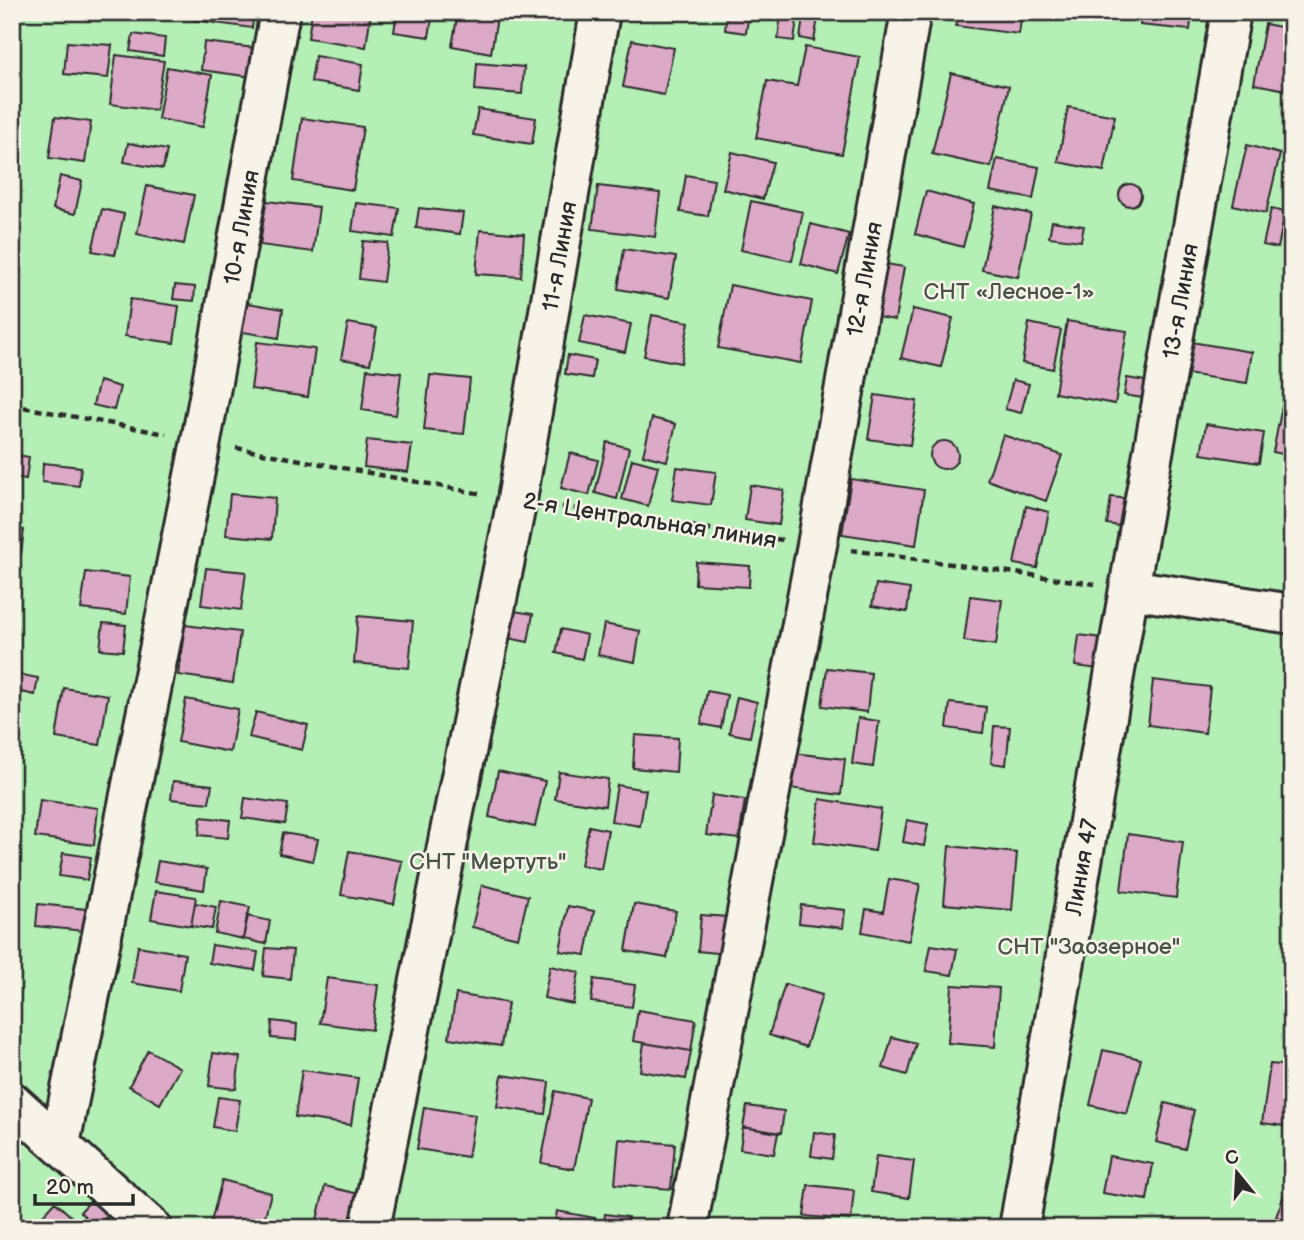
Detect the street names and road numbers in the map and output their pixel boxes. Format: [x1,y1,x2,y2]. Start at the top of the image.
street label: 10-я Линия [218,168,266,287]
street label: 11-я Линия [537,199,583,313]
street label: 12-я Линия [841,220,889,339]
street label: 13-я Линия [1157,241,1205,361]
street label: 2-я Центральная линия [521,487,779,555]
street label: Линия 47 [1060,816,1104,919]

